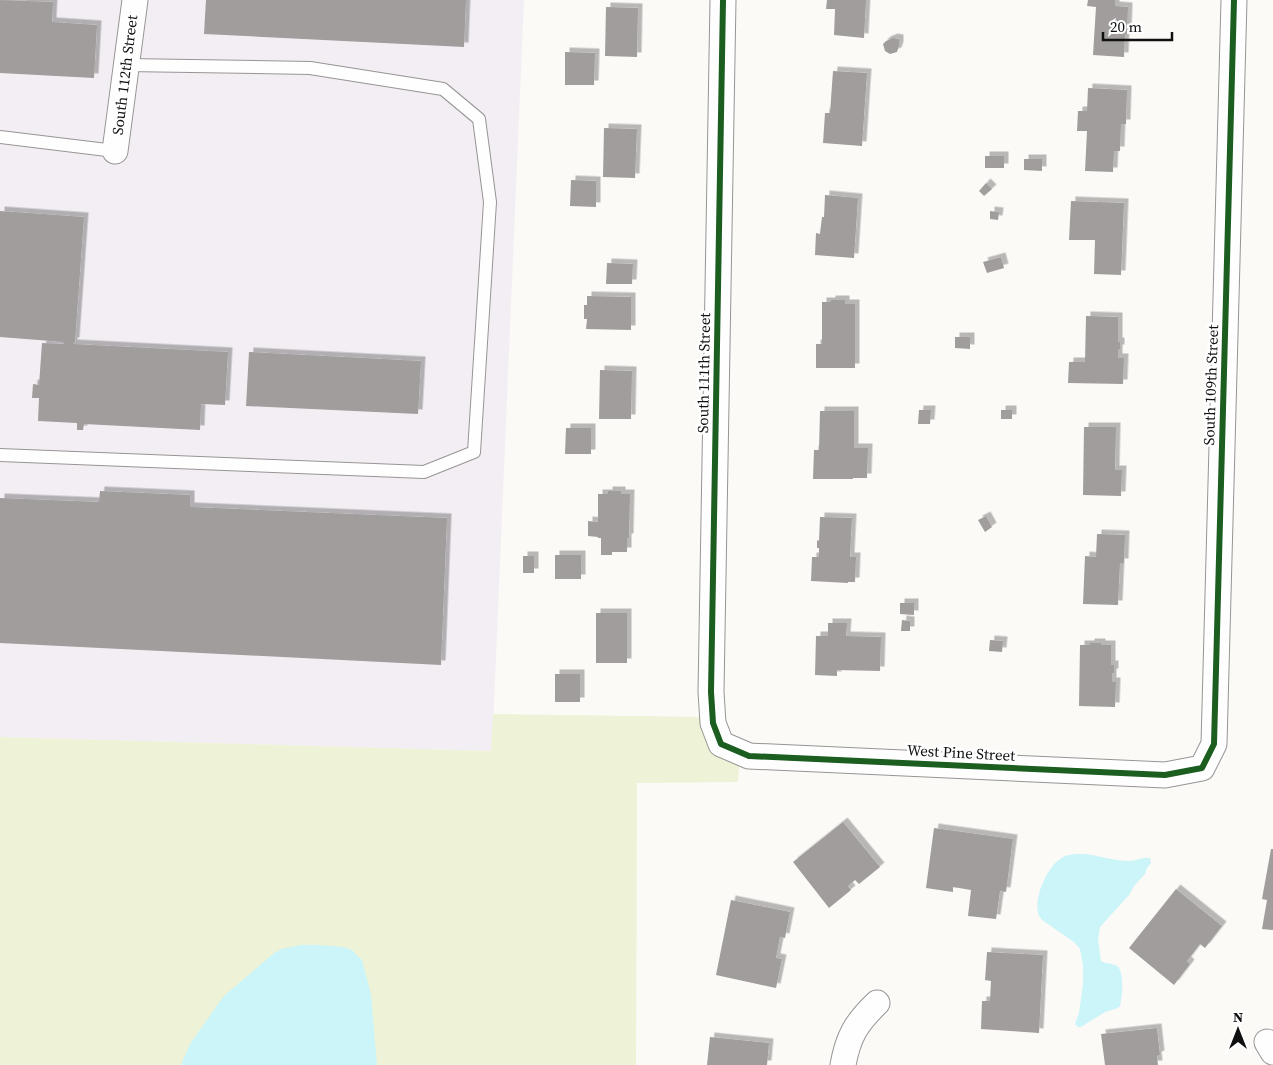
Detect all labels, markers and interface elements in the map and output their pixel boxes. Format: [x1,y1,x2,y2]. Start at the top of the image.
scale bar [1103,10,1172,42]
street label: South 112th Street [107,14,142,136]
text: 20 m [1110,16,1142,37]
street label: South 111th Street [692,312,715,433]
street label: South 109th Street [1198,324,1223,446]
street label: West Pine Street [906,739,1016,766]
north arrow [1213,1005,1263,1055]
text: N [1233,1007,1243,1027]

